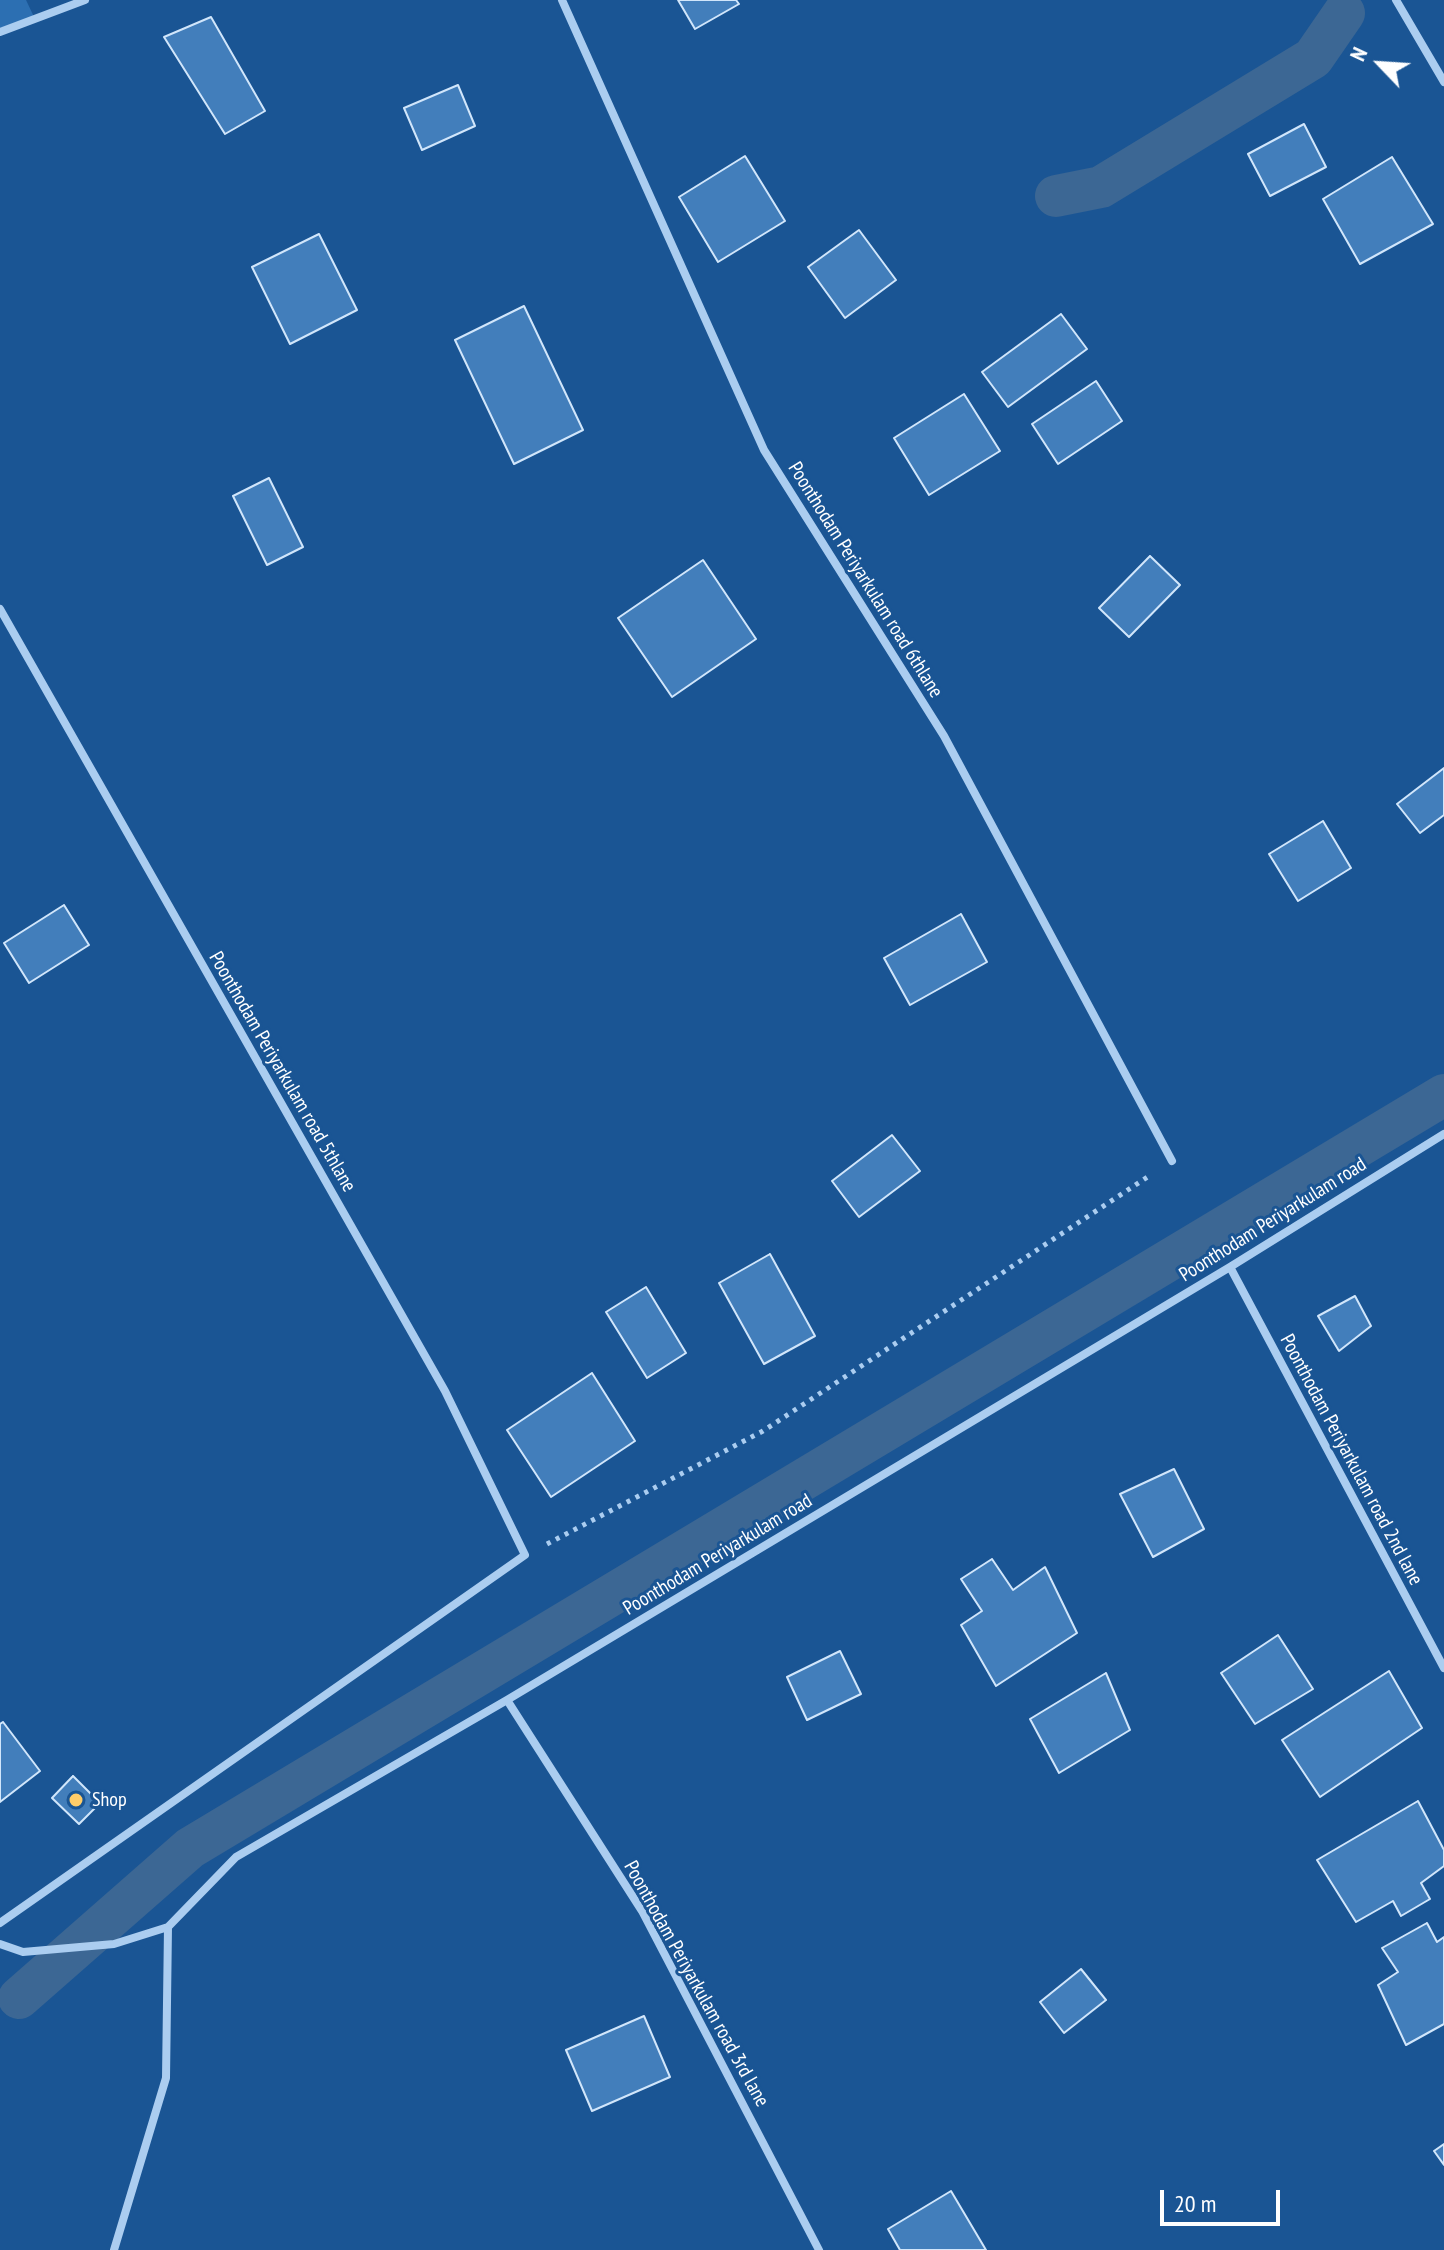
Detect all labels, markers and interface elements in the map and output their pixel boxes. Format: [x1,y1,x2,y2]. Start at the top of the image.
north arrow [1340,24,1420,104]
text: N [1343,43,1373,65]
street label: Poonthodam Periyarkulam road 6thlane [782,458,948,702]
street label: Poonthodam Periyarkulam road 5thlane [203,948,361,1196]
street label: Poonthodam Periyarkulam road [1175,1153,1371,1287]
street label: Poonthodam Periyarkulam road 2nd lane [1275,1330,1427,1590]
street label: Poonthodam Periyarkulam road [619,1489,817,1621]
place label: Shop [92,1788,127,1812]
marker: Shop [67,1791,85,1809]
street label: Poonthodam Periyarkulam road 3rd lane [618,1857,774,2111]
scale bar [1164,2174,1284,2224]
text: 20 m [1174,2188,1216,2219]

